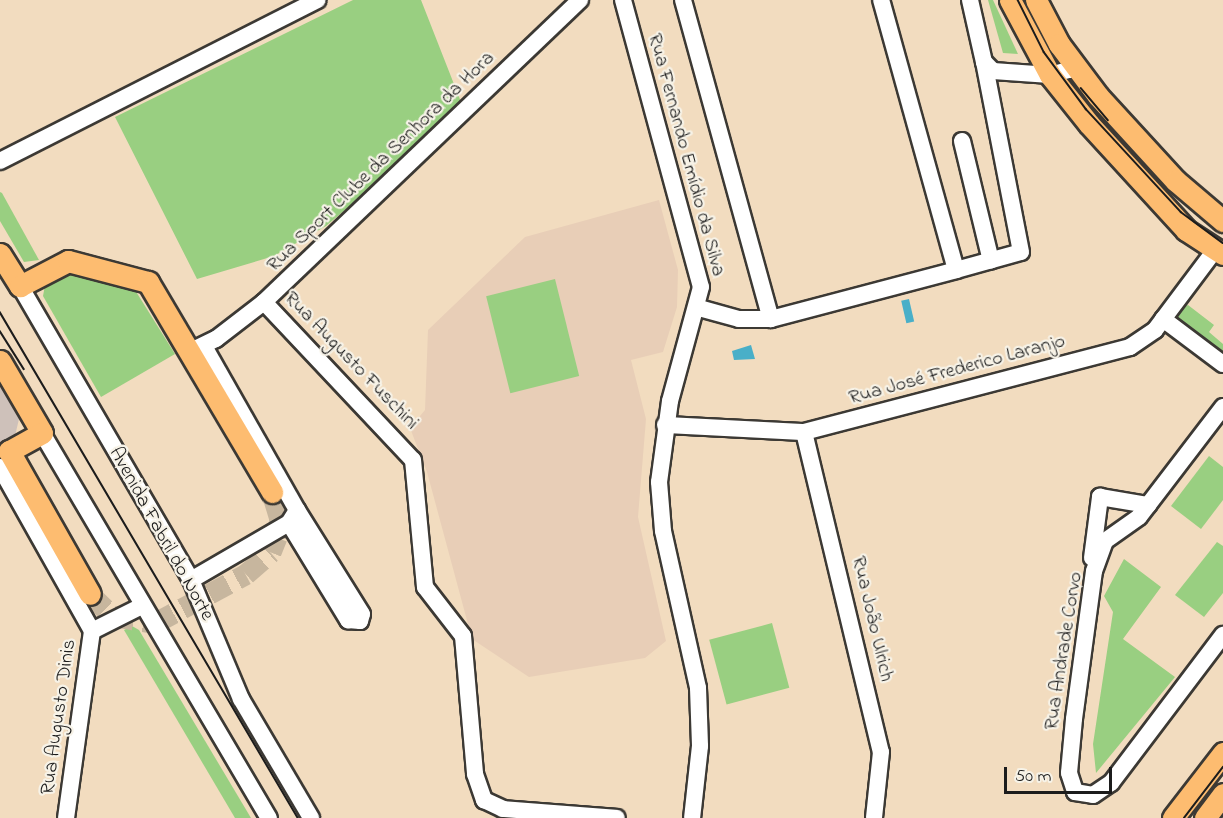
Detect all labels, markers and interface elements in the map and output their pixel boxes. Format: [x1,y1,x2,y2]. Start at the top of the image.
street label: Rua Fernando Emídio da Silva [642,31,730,279]
street label: Rua Sport Clube da Senhora da Hora [262,47,500,277]
street label: Rua Augusto Fuschini [279,287,423,435]
street label: Rua José Frederico Laranjo [846,330,1068,410]
street label: Avenida Fabril do Norte [103,443,219,625]
street label: Rua João Ulrich [846,554,898,684]
street label: Rua Andrade Corvo [1040,570,1088,732]
street label: Rua Augusto Dinis [36,638,82,796]
scale bar [1007,755,1115,793]
text: 50 m [1015,764,1052,790]

